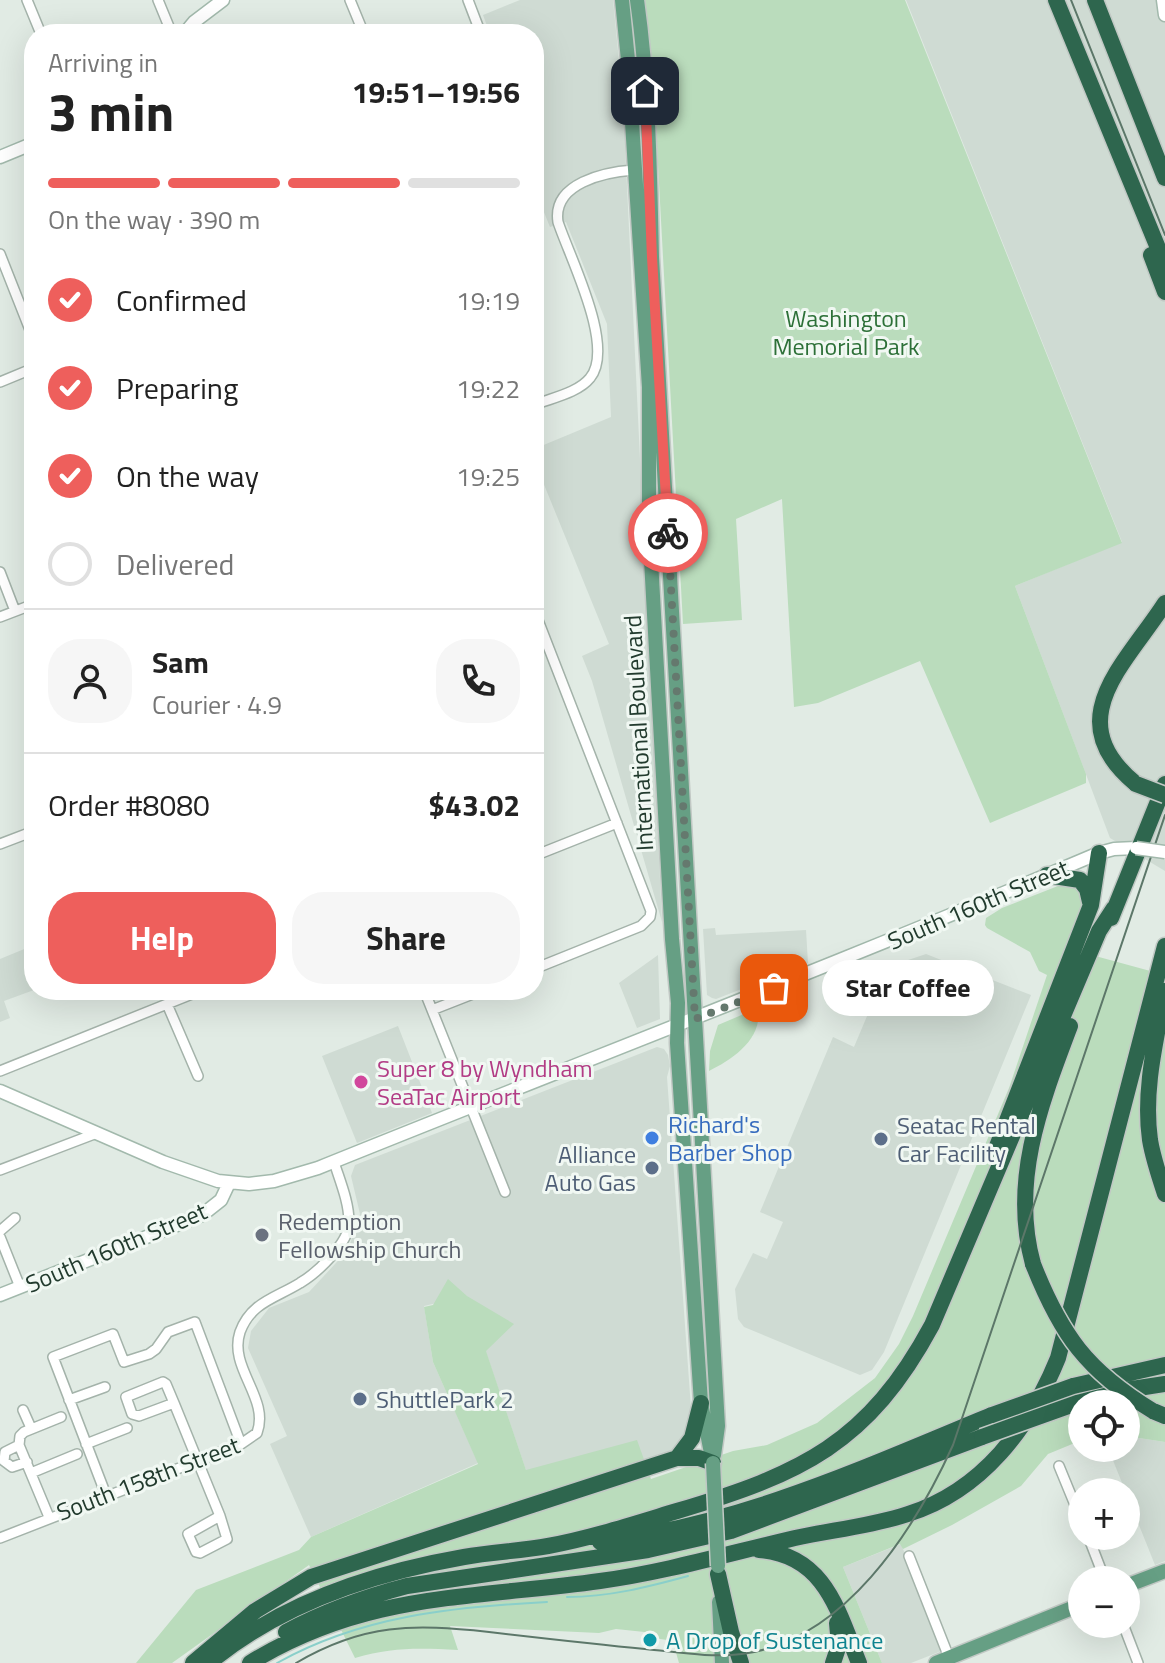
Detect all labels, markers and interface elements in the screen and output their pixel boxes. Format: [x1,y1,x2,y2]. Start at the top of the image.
text: Arriving in [48,43,158,82]
pin [611,57,679,125]
text: 19:51–19:56 [352,69,520,115]
icon: home [623,69,667,113]
text: 3 min [48,72,174,151]
text: On the way · 390 m [48,200,260,239]
text: Confirmed [116,277,247,323]
icon: check [48,278,92,322]
text: 19:19 [456,281,520,320]
park label: Washington Memorial Park [772,300,920,364]
text: Preparing [116,365,238,411]
icon: check [48,366,92,410]
text: 19:22 [456,369,520,408]
text: On the way [116,453,259,499]
icon: check [48,454,92,498]
text: 19:25 [456,457,520,496]
courier [628,493,708,573]
icon: bike [646,511,690,555]
text: Delivered [116,541,234,587]
street label: International Boulevard [614,614,662,852]
button: person [48,639,132,723]
text: Sam [152,639,209,685]
button: phone [436,639,520,723]
text: Courier · 4.9 [152,685,282,724]
text: Order #8080 [48,782,210,828]
text: $43.02 [428,782,520,828]
street label: South 160th Street [882,849,1075,958]
button: Help [48,892,276,984]
button: Share [292,892,520,984]
pin [740,954,808,1022]
callout: Star Coffee [822,960,994,1016]
icon: bag [752,966,796,1010]
text: Star Coffee [846,968,970,1007]
place label: Super 8 by Wyndham SeaTac Airport [377,1050,593,1114]
marker: Super 8 by Wyndham SeaTac Airport [352,1073,370,1091]
place label: Richard's Barber Shop [668,1106,793,1170]
place label: Seatac Rental Car Facility [897,1107,1036,1171]
marker: Richard's Barber Shop [643,1129,661,1147]
marker: Seatac Rental Car Facility [872,1130,890,1148]
place label: Alliance Auto Gas [545,1136,636,1200]
marker: Alliance Auto Gas [643,1159,661,1177]
street label: South 160th Street [20,1192,213,1301]
place label: Redemption Fellowship Church [278,1203,461,1267]
marker: Redemption Fellowship Church [253,1226,271,1244]
place label: ShuttlePark 2 [376,1381,514,1417]
marker: ShuttlePark 2 [351,1390,369,1408]
map controls [1068,1390,1140,1638]
button: locate [1068,1390,1140,1462]
street label: South 158th Street [51,1426,245,1530]
button: + [1068,1478,1140,1550]
button: − [1068,1566,1140,1638]
place label: A Drop of Sustenance [666,1622,883,1658]
marker: A Drop of Sustenance [641,1631,659,1649]

